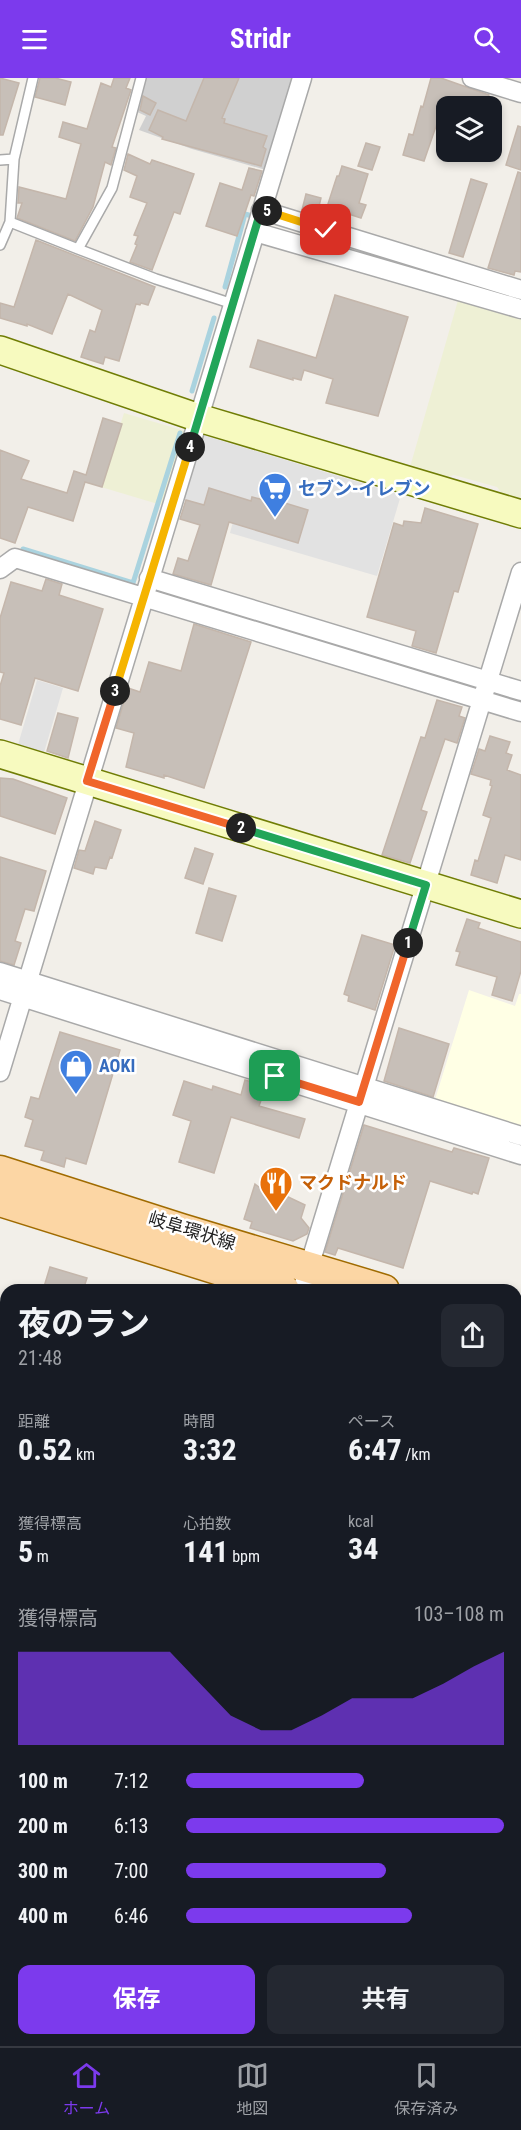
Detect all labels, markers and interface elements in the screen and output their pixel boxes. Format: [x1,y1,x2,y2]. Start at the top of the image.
icon: menu [18,23,51,56]
text: Stridr [230,23,291,55]
icon: search [470,23,503,56]
map controls [436,96,502,162]
button: layers [436,96,502,162]
pin: 5 [252,196,282,226]
text: 5 [263,201,271,220]
pin [300,204,351,255]
icon: check [309,213,342,246]
pin: 4 [175,432,205,462]
text: 4 [186,437,194,456]
supermarket icon: セブン-イレブン [257,471,293,518]
place label: セブン-イレブン [298,478,431,499]
pin: 3 [100,676,130,706]
text: 3 [111,681,119,700]
pin: 2 [226,813,256,843]
text: 2 [237,818,245,837]
pin: 1 [393,928,423,958]
text: 1 [404,933,412,952]
shop icon: AOKI [58,1048,94,1095]
pin [249,1050,300,1101]
place label: AOKI [99,1055,135,1076]
icon: arrive [258,1059,291,1092]
restaurant icon: マクドナルド [258,1165,294,1212]
place label: マクドナルド [299,1172,407,1193]
street label: 岐阜環状線 [146,1207,238,1254]
text: 夜のラン [18,1304,150,1343]
button: share [441,1304,504,1367]
text: 21:48 [18,1346,62,1370]
text: 距離 [18,1412,50,1431]
text: 時間 [183,1412,215,1431]
text: ペース [348,1412,395,1431]
text: 0.52 [18,1432,72,1467]
text: 3:32 [183,1432,237,1467]
text: 6:47 [348,1432,402,1467]
text: km [72,1445,95,1464]
text: /km [402,1445,431,1464]
text: kcal [348,1512,374,1531]
text: 獲得標高 [18,1514,82,1533]
text: 心拍数 [183,1514,231,1533]
text: 34 [348,1531,378,1566]
text: 5 [18,1534,33,1569]
text: 141 [183,1534,228,1569]
text: m [33,1547,49,1566]
text: bpm [228,1547,260,1566]
text: 103–108 m [414,1602,504,1626]
text: 獲得標高 [18,1606,98,1630]
text: 100 m [18,1769,68,1793]
text: 7:12 [114,1769,148,1793]
text: 200 m [18,1814,68,1838]
text: 6:13 [114,1814,148,1838]
text: 300 m [18,1859,68,1883]
text: 7:00 [114,1859,148,1883]
text: 400 m [18,1904,68,1928]
text: 6:46 [114,1904,148,1928]
button: 保存 [18,1965,255,2034]
button: 共有 [267,1965,504,2034]
tab: ホーム [63,2059,110,2119]
tab: 地図 [236,2059,269,2119]
tab: 保存済み [394,2059,458,2119]

